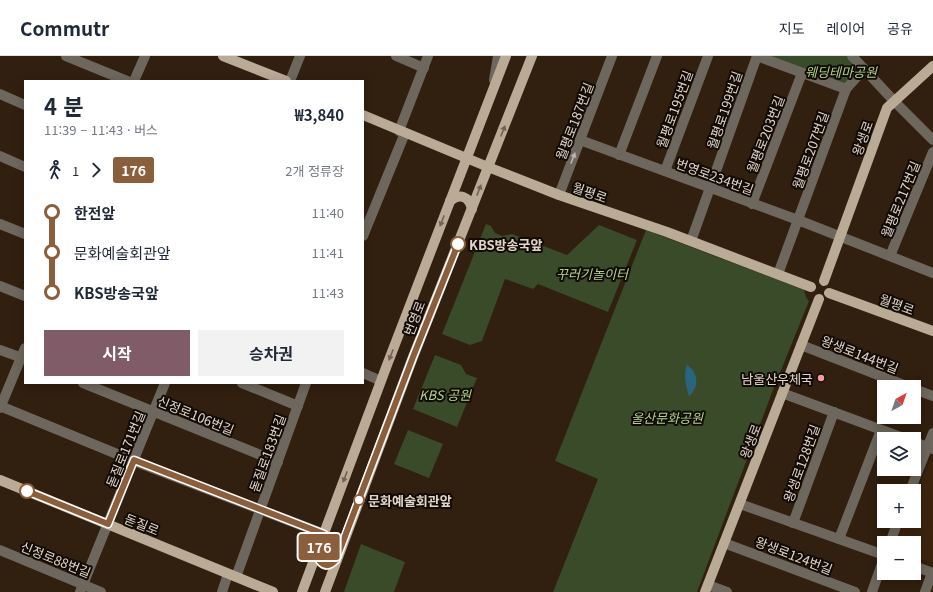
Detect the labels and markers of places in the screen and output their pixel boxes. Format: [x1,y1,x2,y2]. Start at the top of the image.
place label: KBS방송국앞 [469,235,542,254]
marker: KBS방송국앞 [450,236,466,252]
place label: 남울산우체국 [741,369,813,388]
marker: 남울산우체국 [816,373,826,383]
unlabelled marker [19,483,35,499]
place label: 문화예술회관앞 [368,491,452,510]
marker: 문화예술회관앞 [353,494,365,506]

